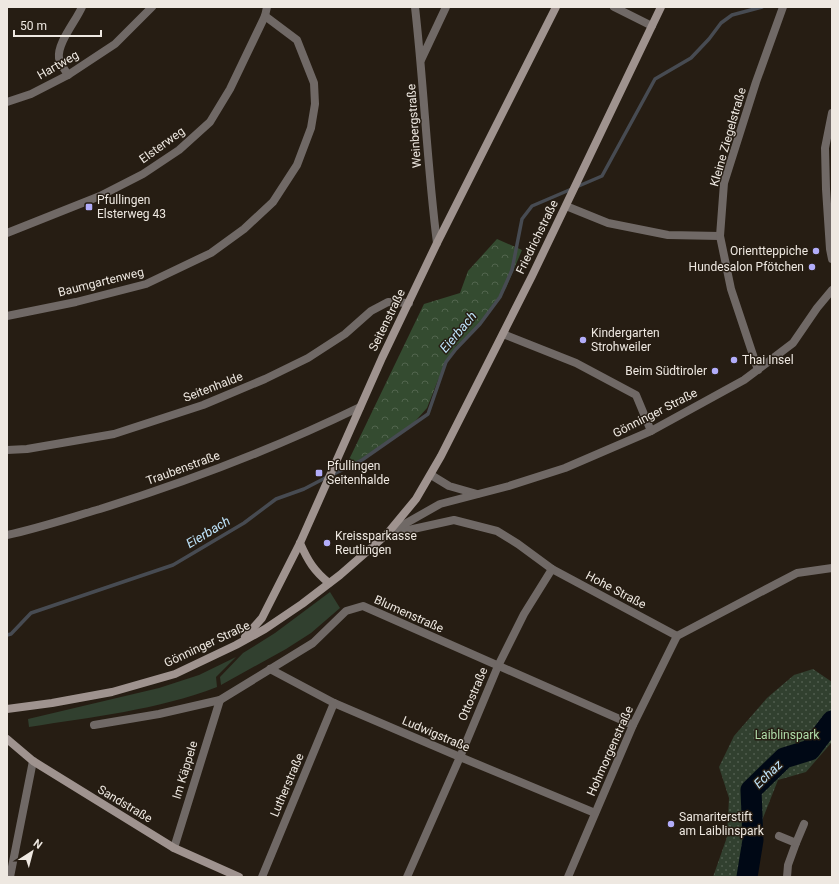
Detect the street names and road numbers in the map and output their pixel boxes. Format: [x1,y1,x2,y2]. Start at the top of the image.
street label: Hartweg [35,48,81,82]
street label: Weinbergstraße [404,84,424,168]
street label: Kleine Ziegelstraße [707,86,749,188]
street label: Elsterweg [137,124,187,166]
street label: Friedrichstraße [513,198,561,276]
street label: Baumgartenweg [57,265,145,299]
street label: Seitenstraße [366,287,408,353]
street label: Seitenhalde [181,369,245,405]
street label: Gönninger Straße [610,386,700,440]
street label: Traubenstraße [144,448,222,488]
street label: Hohe Straße [583,568,649,612]
street label: Blumenstraße [372,592,446,636]
street label: Gönninger Straße [162,618,252,670]
street label: Ottostraße [455,665,491,723]
street label: Hohmorgenstraße [584,704,636,798]
street label: Ludwigstraße [400,713,472,755]
street label: Im Käppele [170,739,200,801]
street label: Lutherstraße [267,751,307,819]
street label: Sandstraße [95,782,155,826]

